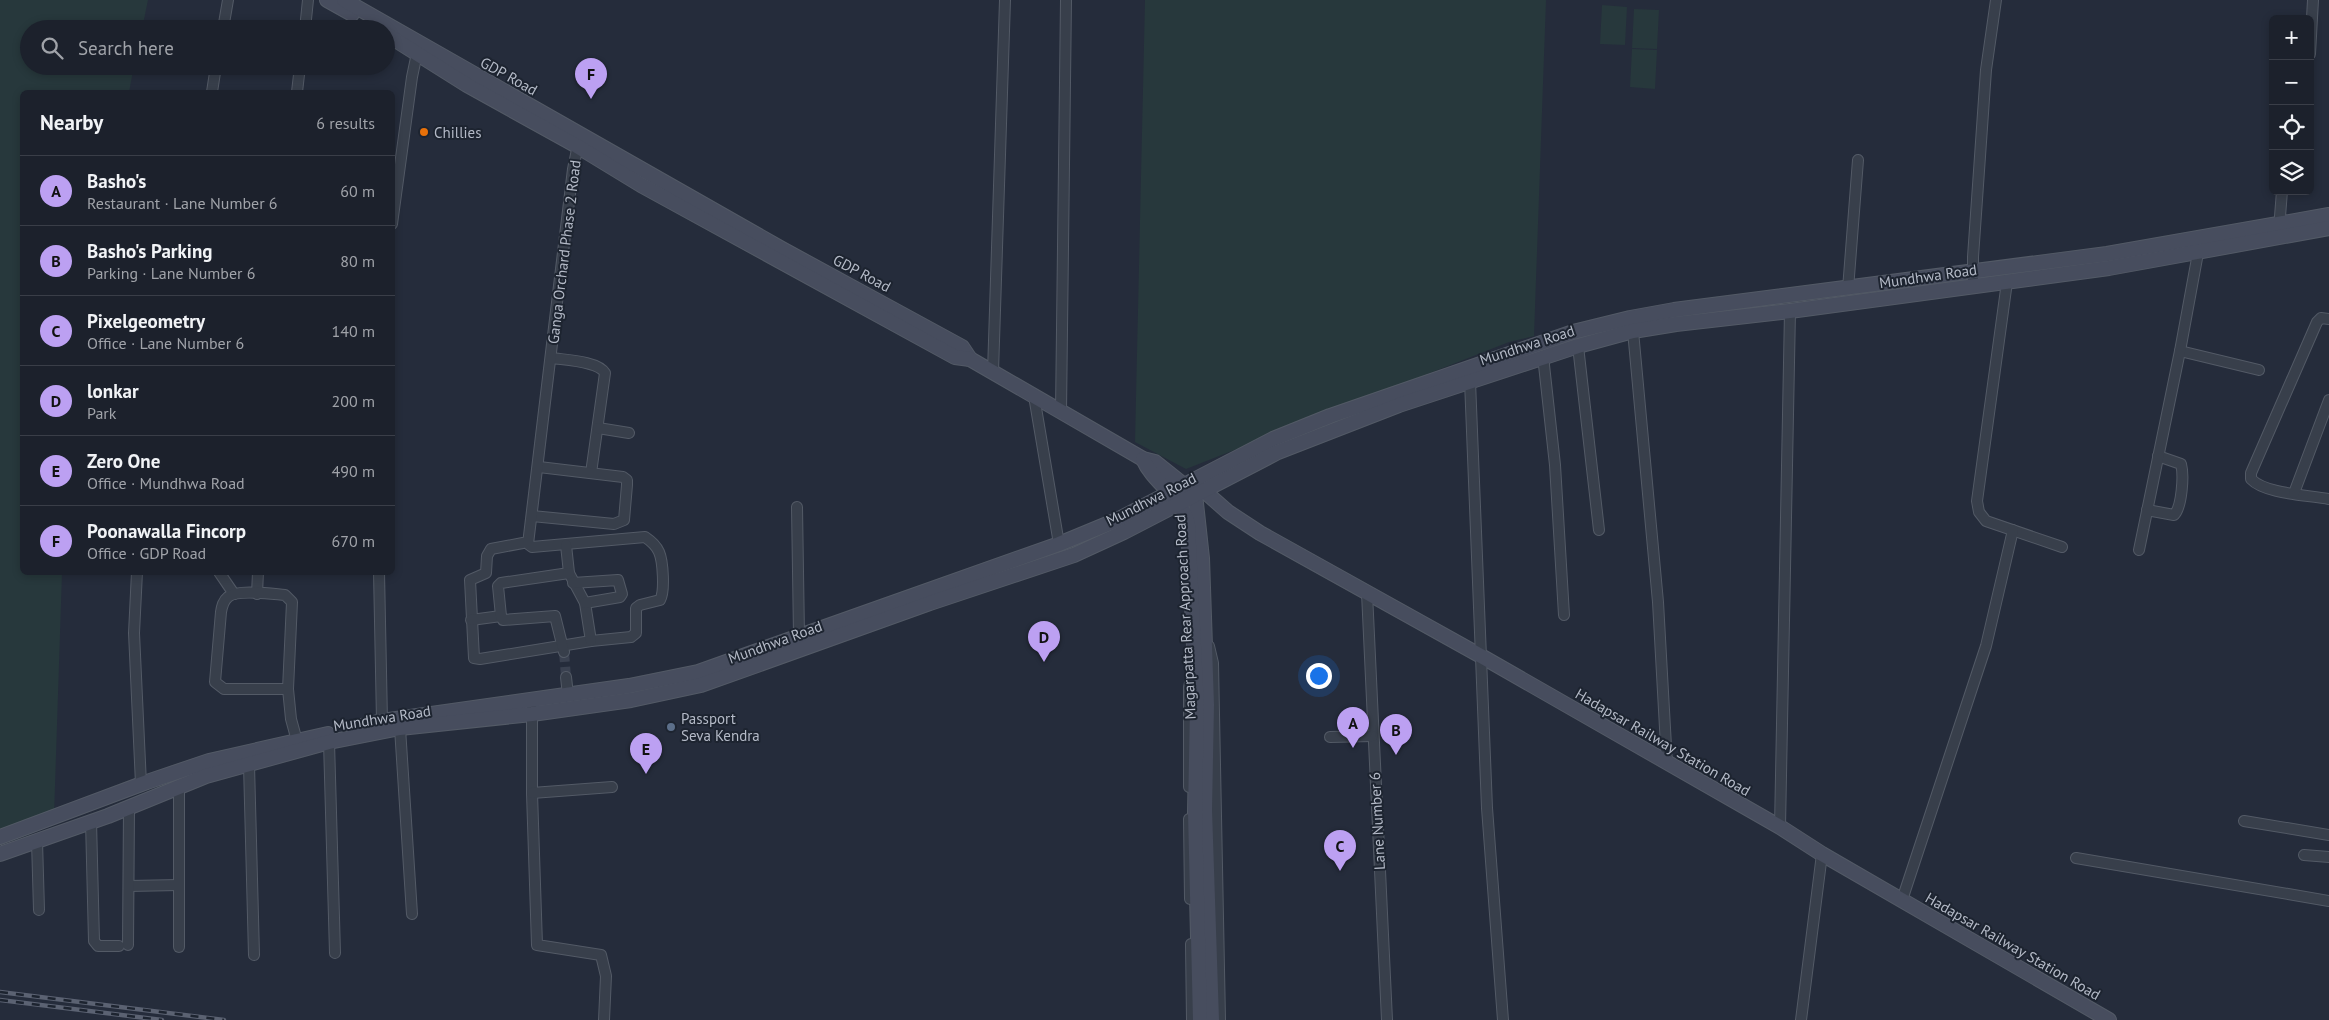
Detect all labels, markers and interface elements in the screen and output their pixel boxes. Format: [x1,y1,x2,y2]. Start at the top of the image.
map controls [2269,15,2314,195]
button: + [2269,15,2314,60]
search box [20,20,395,75]
icon: search [38,34,66,62]
text: Search here [78,36,174,60]
street label: GDP Road [477,53,541,99]
pin: F [575,58,607,99]
button: − [2269,60,2314,105]
button: locate [2269,105,2314,150]
text: Nearby [40,109,103,136]
text: 6 results [316,113,375,133]
place label: Chillies [434,123,482,142]
marker: Chillies [418,126,430,138]
button: layers [2269,150,2314,195]
street label: Ganga Orchard Phase 2 Road [543,159,585,345]
text: Basho's [87,169,146,193]
text: A [51,181,61,201]
text: 60 m [340,181,375,201]
text: Restaurant · Lane Number 6 [87,193,278,213]
text: Basho's Parking [87,239,212,263]
street label: GDP Road [830,250,894,296]
text: B [51,251,61,271]
text: 80 m [340,251,375,271]
street label: Mundhwa Road [1878,260,1978,292]
text: Parking · Lane Number 6 [87,263,256,283]
text: Pixelgeometry [87,309,205,333]
text: C [52,321,60,341]
text: 140 m [332,321,375,341]
street label: Mundhwa Road [1477,321,1577,369]
text: Office · Lane Number 6 [87,333,244,353]
text: lonkar [87,379,139,403]
text: D [51,391,61,411]
text: 200 m [332,391,375,411]
text: Park [87,403,116,423]
text: Zero One [87,449,160,473]
text: E [52,461,60,481]
text: 490 m [332,461,375,481]
street label: Mundhwa Road [1103,468,1199,530]
text: Office · Mundhwa Road [87,473,245,493]
street label: Magarpatta Rear Approach Road [1170,514,1200,720]
text: Poonawalla Fincorp [87,519,246,543]
text: F [52,531,60,551]
text: 670 m [332,531,375,551]
text: Office · GDP Road [87,543,206,563]
street label: Mundhwa Road [725,616,825,668]
pin: D [1028,621,1060,662]
your location [1306,663,1332,689]
street label: Hadapsar Railway Station Road [1572,684,1754,800]
street label: Mundhwa Road [332,701,432,735]
pin: A [1337,707,1369,748]
place label: Passport Seva Kendra [681,709,760,745]
pin: B [1380,714,1412,755]
marker: Passport Seva Kendra [665,721,677,733]
pin: E [630,733,662,774]
street label: Lane Number 6 [1365,772,1389,870]
pin: C [1324,830,1356,871]
street label: Hadapsar Railway Station Road [1922,888,2104,1004]

